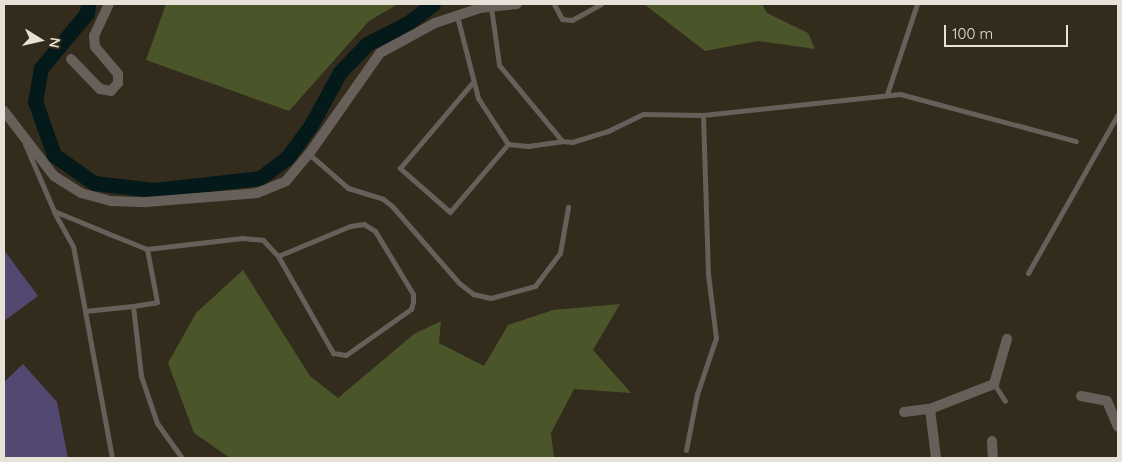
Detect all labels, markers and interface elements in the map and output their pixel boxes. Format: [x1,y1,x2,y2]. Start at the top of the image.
north arrow [15,15,65,65]
scale bar [947,15,1071,47]
text: 100 m [952,24,993,43]
text: N [45,36,65,49]

